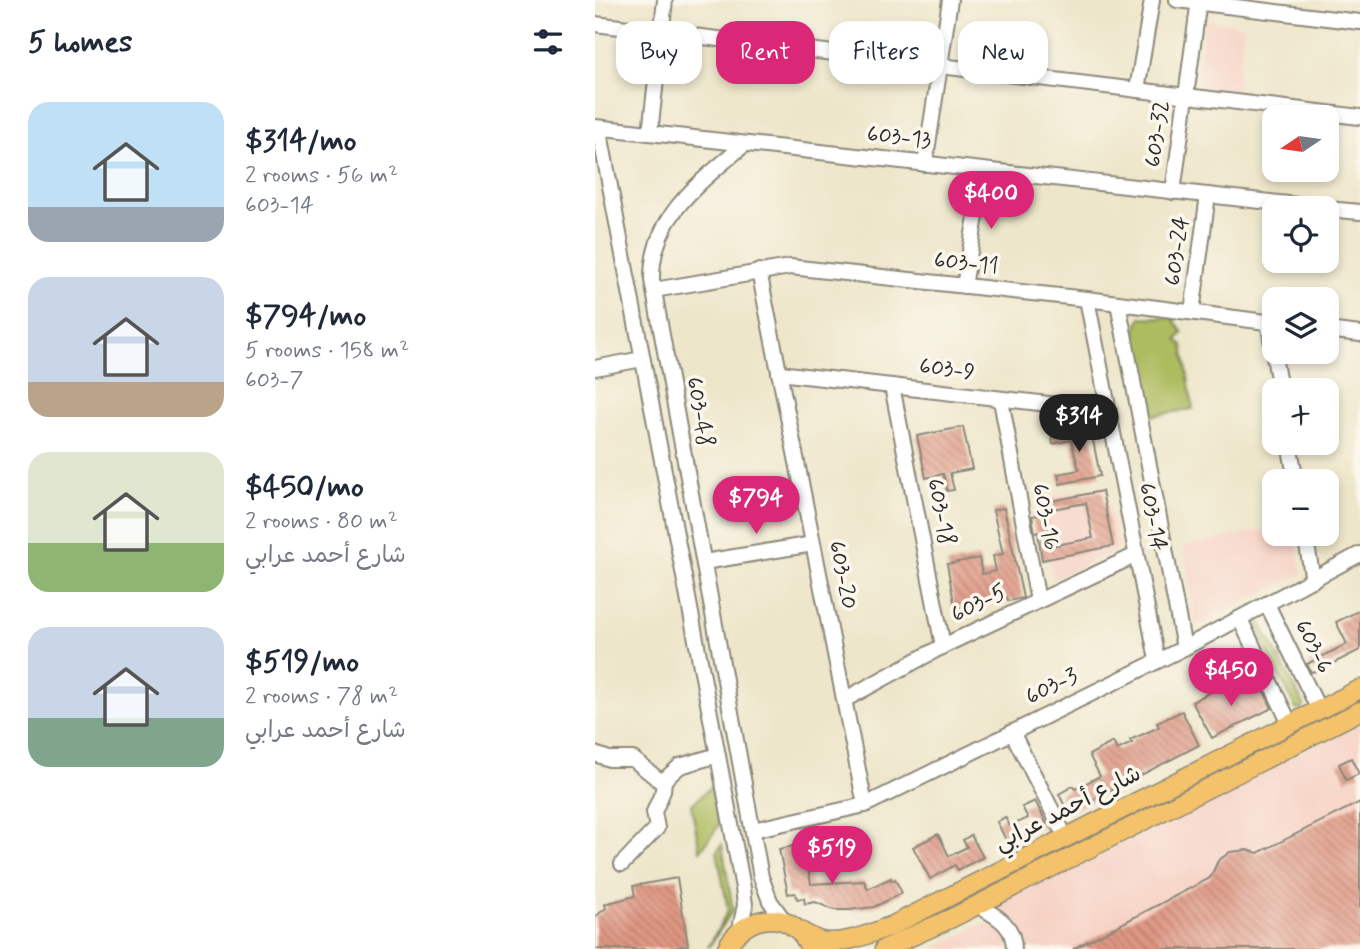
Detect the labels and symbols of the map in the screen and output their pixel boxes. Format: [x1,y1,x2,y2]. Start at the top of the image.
street label: 603-32 [1138,99,1178,169]
north arrow [1262,105,1339,182]
street label: 603-13 [865,120,933,156]
pin: $400 [950,172,1032,231]
street label: 603-24 [1158,214,1198,288]
street label: 603-11 [932,246,1000,282]
street label: 603-9 [917,352,977,388]
street label: 603-48 [678,375,720,449]
pin: $314 [1038,394,1120,454]
pin: $794 [715,476,797,536]
street label: 603-18 [919,476,961,548]
street label: 603-14 [1131,480,1173,554]
street label: 603-16 [1024,481,1066,553]
street label: 603-20 [821,538,863,612]
street label: 603-5 [946,578,1012,630]
street label: 603-6 [1287,615,1339,679]
pin: $450 [1190,648,1272,708]
street label: 603-3 [1021,661,1083,713]
street label: شارع أحمد عرابي [989,758,1148,862]
pin: $519 [791,826,873,886]

